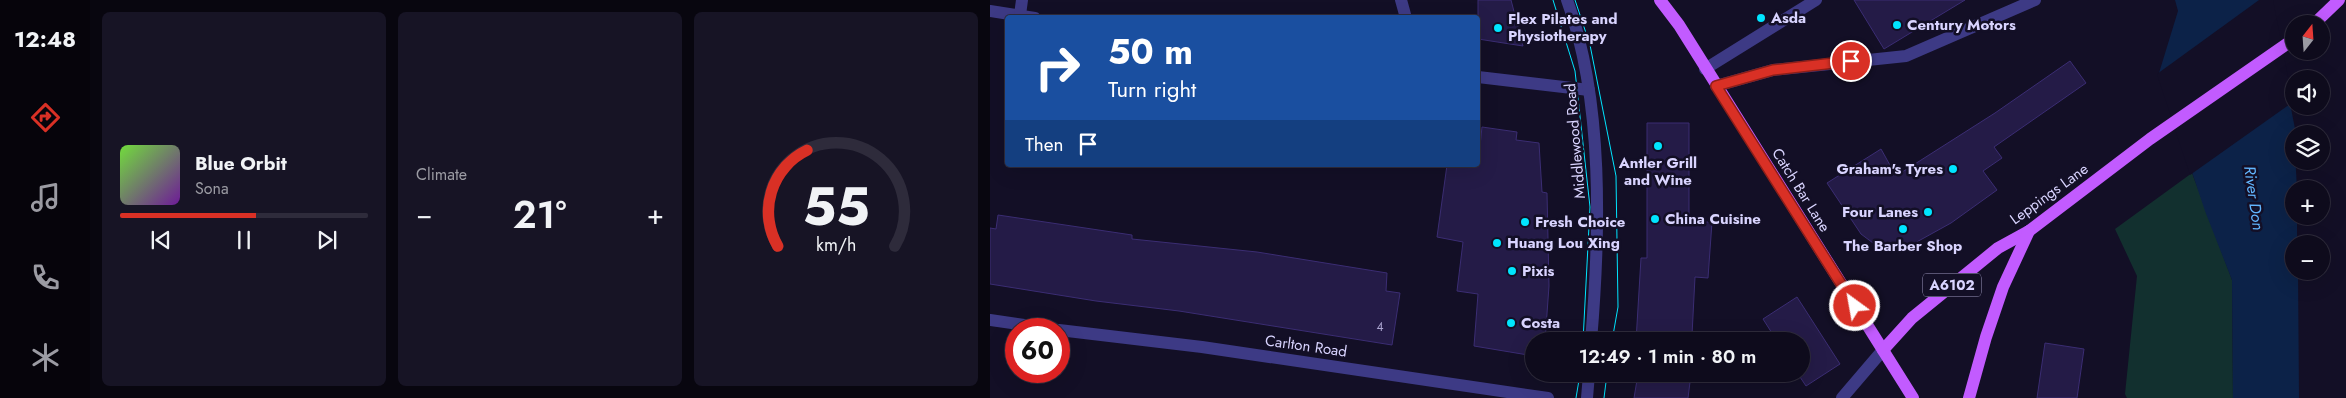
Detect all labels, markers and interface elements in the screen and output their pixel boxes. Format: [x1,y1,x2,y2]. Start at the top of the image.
place label: Asda [1770,7,1806,29]
place label: Flex Pilates and Physiotherapy [1508,8,1618,47]
marker: Asda [1755,12,1767,24]
place label: Century Motors [1907,14,2016,36]
north arrow [2285,15,2330,60]
map controls [2285,15,2330,280]
marker: Century Motors [1891,19,1903,31]
marker: Flex Pilates and Physiotherapy [1492,22,1504,34]
text: 12:48 [14,23,76,55]
text: 50 m [1108,27,1193,77]
icon: right [1025,35,1090,100]
pin [1830,40,1872,82]
icon: arrive [1837,47,1865,75]
button: sound [2285,70,2330,115]
text: Turn right [1108,73,1196,105]
street label: Middlewood Road [1559,82,1591,200]
icon: directions [28,100,63,135]
button: layers [2285,125,2330,170]
icon: arrive [1074,130,1102,158]
text: Then [1025,131,1064,158]
marker: Antler Grill and Wine [1652,140,1664,152]
street label: Catch Bar Lane [1766,144,1836,237]
text: Blue Orbit [195,150,287,177]
place label: Antler Grill and Wine [1618,152,1697,191]
place label: Graham's Tyres [1836,158,1943,180]
street label: Leppings Lane [2005,158,2093,230]
text: Climate [416,163,467,186]
marker: Graham's Tyres [1947,163,1959,175]
water label: River Don [2238,164,2270,232]
text: 55 [802,169,870,245]
text: Sona [195,177,229,200]
icon: music [28,180,63,215]
button: + [2285,180,2330,225]
text: 21° [513,187,566,242]
text: − [416,194,433,235]
text: + [647,194,664,235]
place label: Four Lanes [1842,201,1918,223]
marker: Four Lanes [1922,206,1934,218]
place label: China Cuisine [1665,208,1761,230]
place label: Fresh Choice [1535,211,1626,233]
marker: China Cuisine [1649,213,1661,225]
marker: Fresh Choice [1519,216,1531,228]
marker: The Barber Shop [1897,223,1909,235]
icon: previous [147,226,175,254]
icon: pause [230,226,258,254]
icon: next [313,226,341,254]
text: km/h [816,232,856,258]
place label: Huang Lou Xing [1507,232,1620,254]
place label: The Barber Shop [1844,235,1962,257]
button: − [2285,235,2330,280]
marker: Huang Lou Xing [1491,237,1503,249]
icon: phone [28,260,63,295]
place label: Pixis [1522,260,1555,282]
marker: Pixis [1506,265,1518,277]
road number: A6102 [1923,274,1981,296]
position arrow [1828,279,1880,331]
place label: Costa [1521,312,1560,334]
marker: Costa [1505,317,1517,329]
speed limit sign: 60 [1005,318,1070,383]
house number: 4 [1377,318,1384,336]
street label: Carlton Road [1264,329,1348,363]
icon: climate [28,340,63,375]
text: 12:49 · 1 min · 80 m [1579,343,1756,370]

